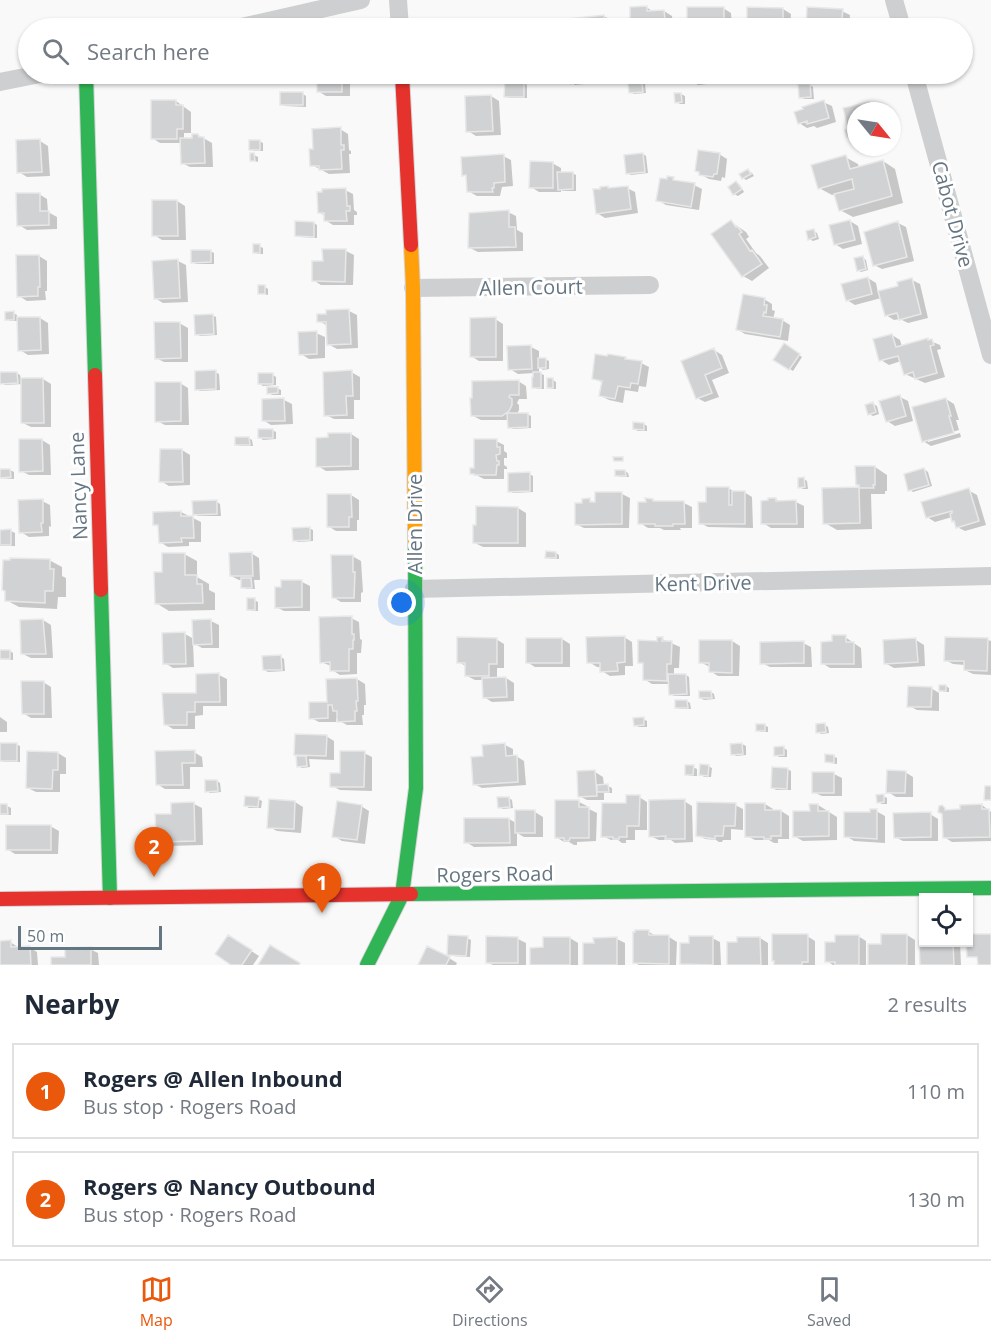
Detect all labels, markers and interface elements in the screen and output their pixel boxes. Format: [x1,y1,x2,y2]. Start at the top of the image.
search box [18,18,973,84]
icon: search [39,35,72,68]
text: Search here [87,36,210,66]
north arrow [847,102,901,156]
street label: Cabot Drive [926,158,980,270]
street label: Allen Court [479,273,583,301]
street label: Nancy Lane [63,431,93,541]
street label: Allen Drive [401,474,428,574]
street label: Kent Drive [654,569,752,597]
your location [387,588,416,617]
pin: 2 [134,828,174,877]
street label: Rogers Road [436,859,554,889]
pin: 1 [302,864,342,913]
map controls [919,893,973,947]
button: locate [919,893,973,947]
scale bar [18,923,162,950]
text: 50 m [27,925,64,947]
text: Nearby [24,986,119,1022]
text: 2 results [887,991,967,1018]
text: Rogers @ Allen Inbound [83,1063,343,1093]
text: 1 [40,1078,51,1105]
text: 110 m [907,1078,965,1105]
text: Bus stop · Rogers Road [83,1093,297,1120]
text: Rogers @ Nancy Outbound [83,1171,376,1201]
text: 2 [40,1186,51,1213]
text: 130 m [907,1186,965,1213]
text: Bus stop · Rogers Road [83,1201,297,1228]
tab: Map [140,1273,173,1331]
tab: Directions [452,1273,528,1331]
tab: Saved [807,1273,851,1331]

